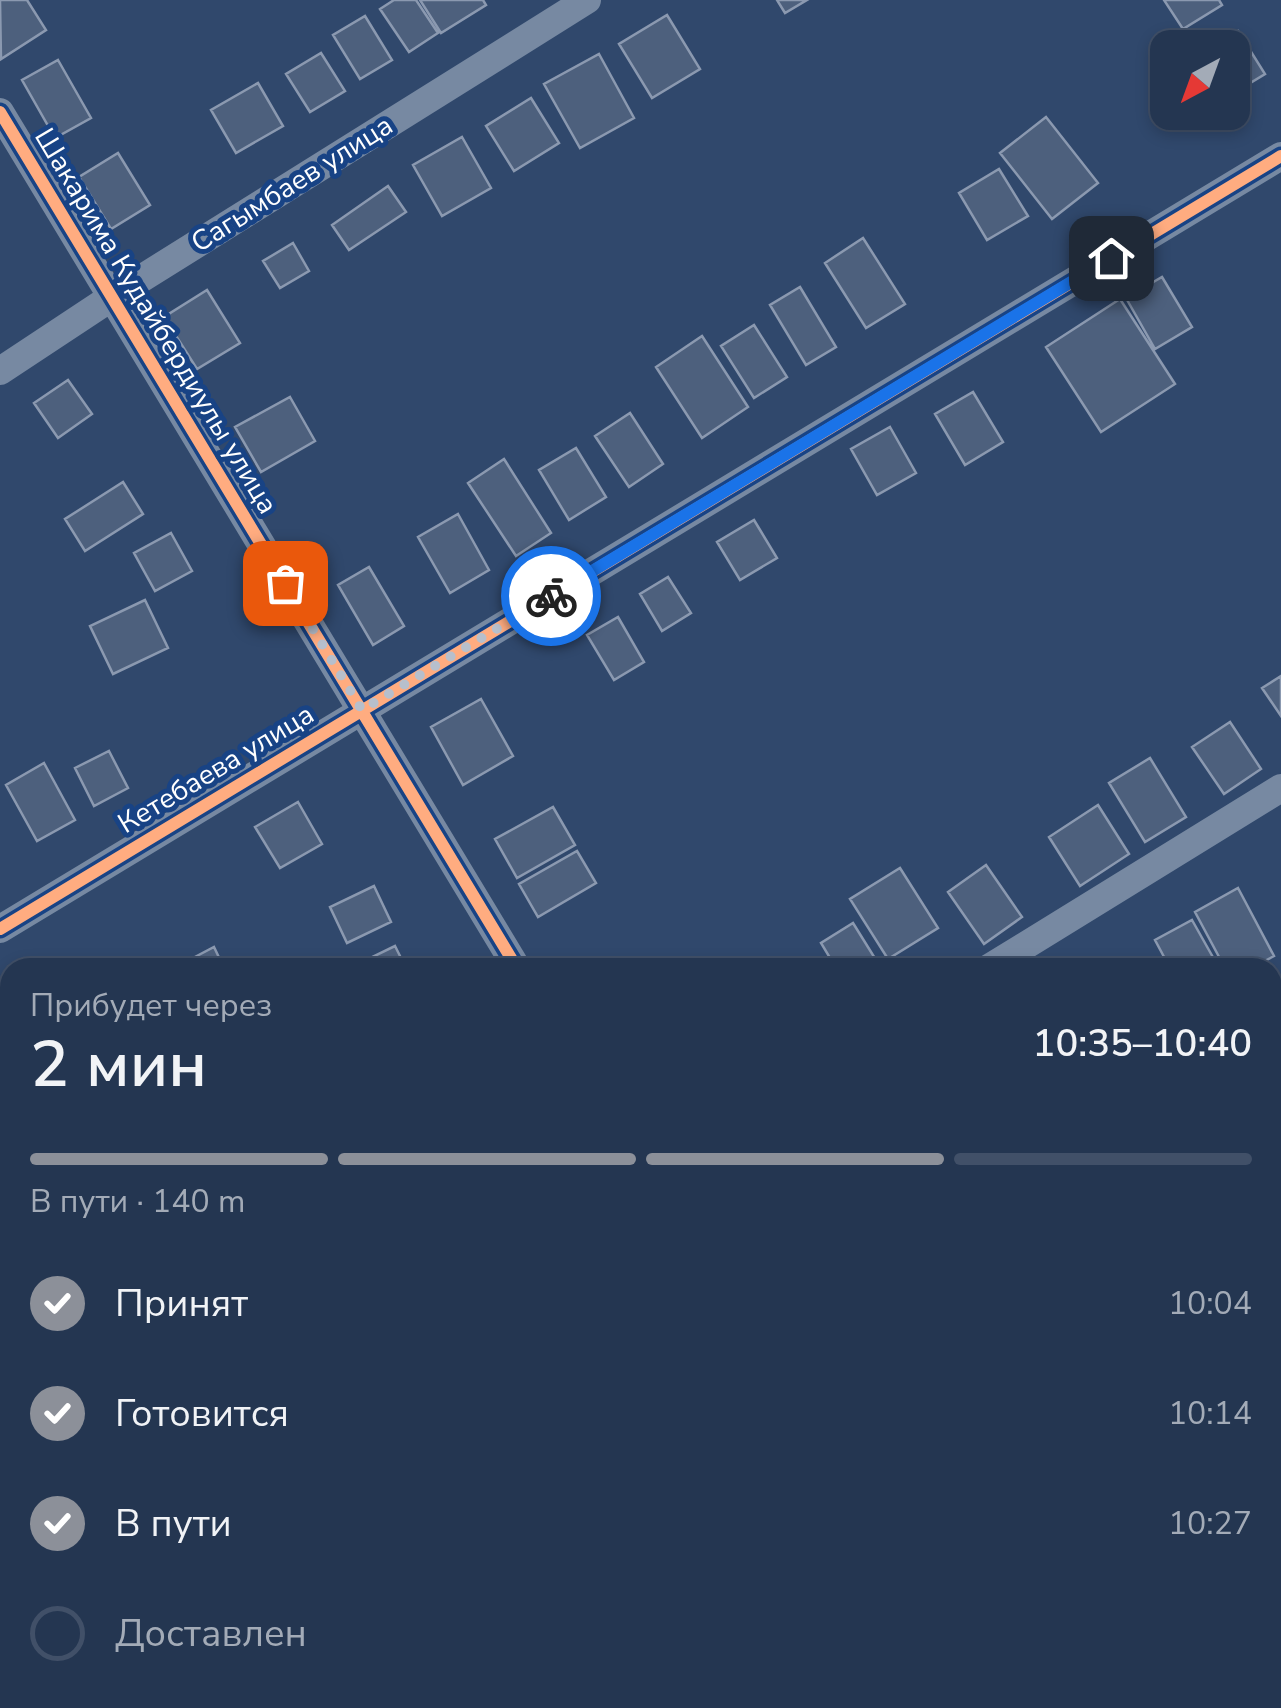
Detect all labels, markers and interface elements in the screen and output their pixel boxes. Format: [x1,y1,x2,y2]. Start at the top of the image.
north arrow [1150,30,1250,130]
map controls [1150,30,1250,130]
street label: Сагымбаев улица [184,107,400,261]
street label: Шакарима Кудайбердиулы улица [25,121,287,521]
pin [1069,216,1154,301]
icon: home [1084,231,1139,286]
pin [243,541,328,626]
courier [501,546,601,646]
icon: bag [258,556,313,611]
icon: bike [524,569,579,624]
street label: Кетебаева улица [111,695,321,843]
text: Прибудет через [30,984,272,1027]
text: 10:35–10:40 [1033,1018,1252,1069]
text: 2 мин [30,1020,207,1109]
text: В пути · 140 m [30,1180,245,1223]
icon: check [30,1276,85,1331]
text: Принят [115,1278,248,1329]
text: 10:04 [1168,1282,1252,1325]
icon: check [30,1386,85,1441]
text: Готовится [115,1388,289,1439]
text: 10:14 [1168,1392,1252,1435]
icon: check [30,1496,85,1551]
text: В пути [115,1498,232,1549]
text: 10:27 [1168,1502,1252,1545]
text: Доставлен [115,1608,307,1659]

